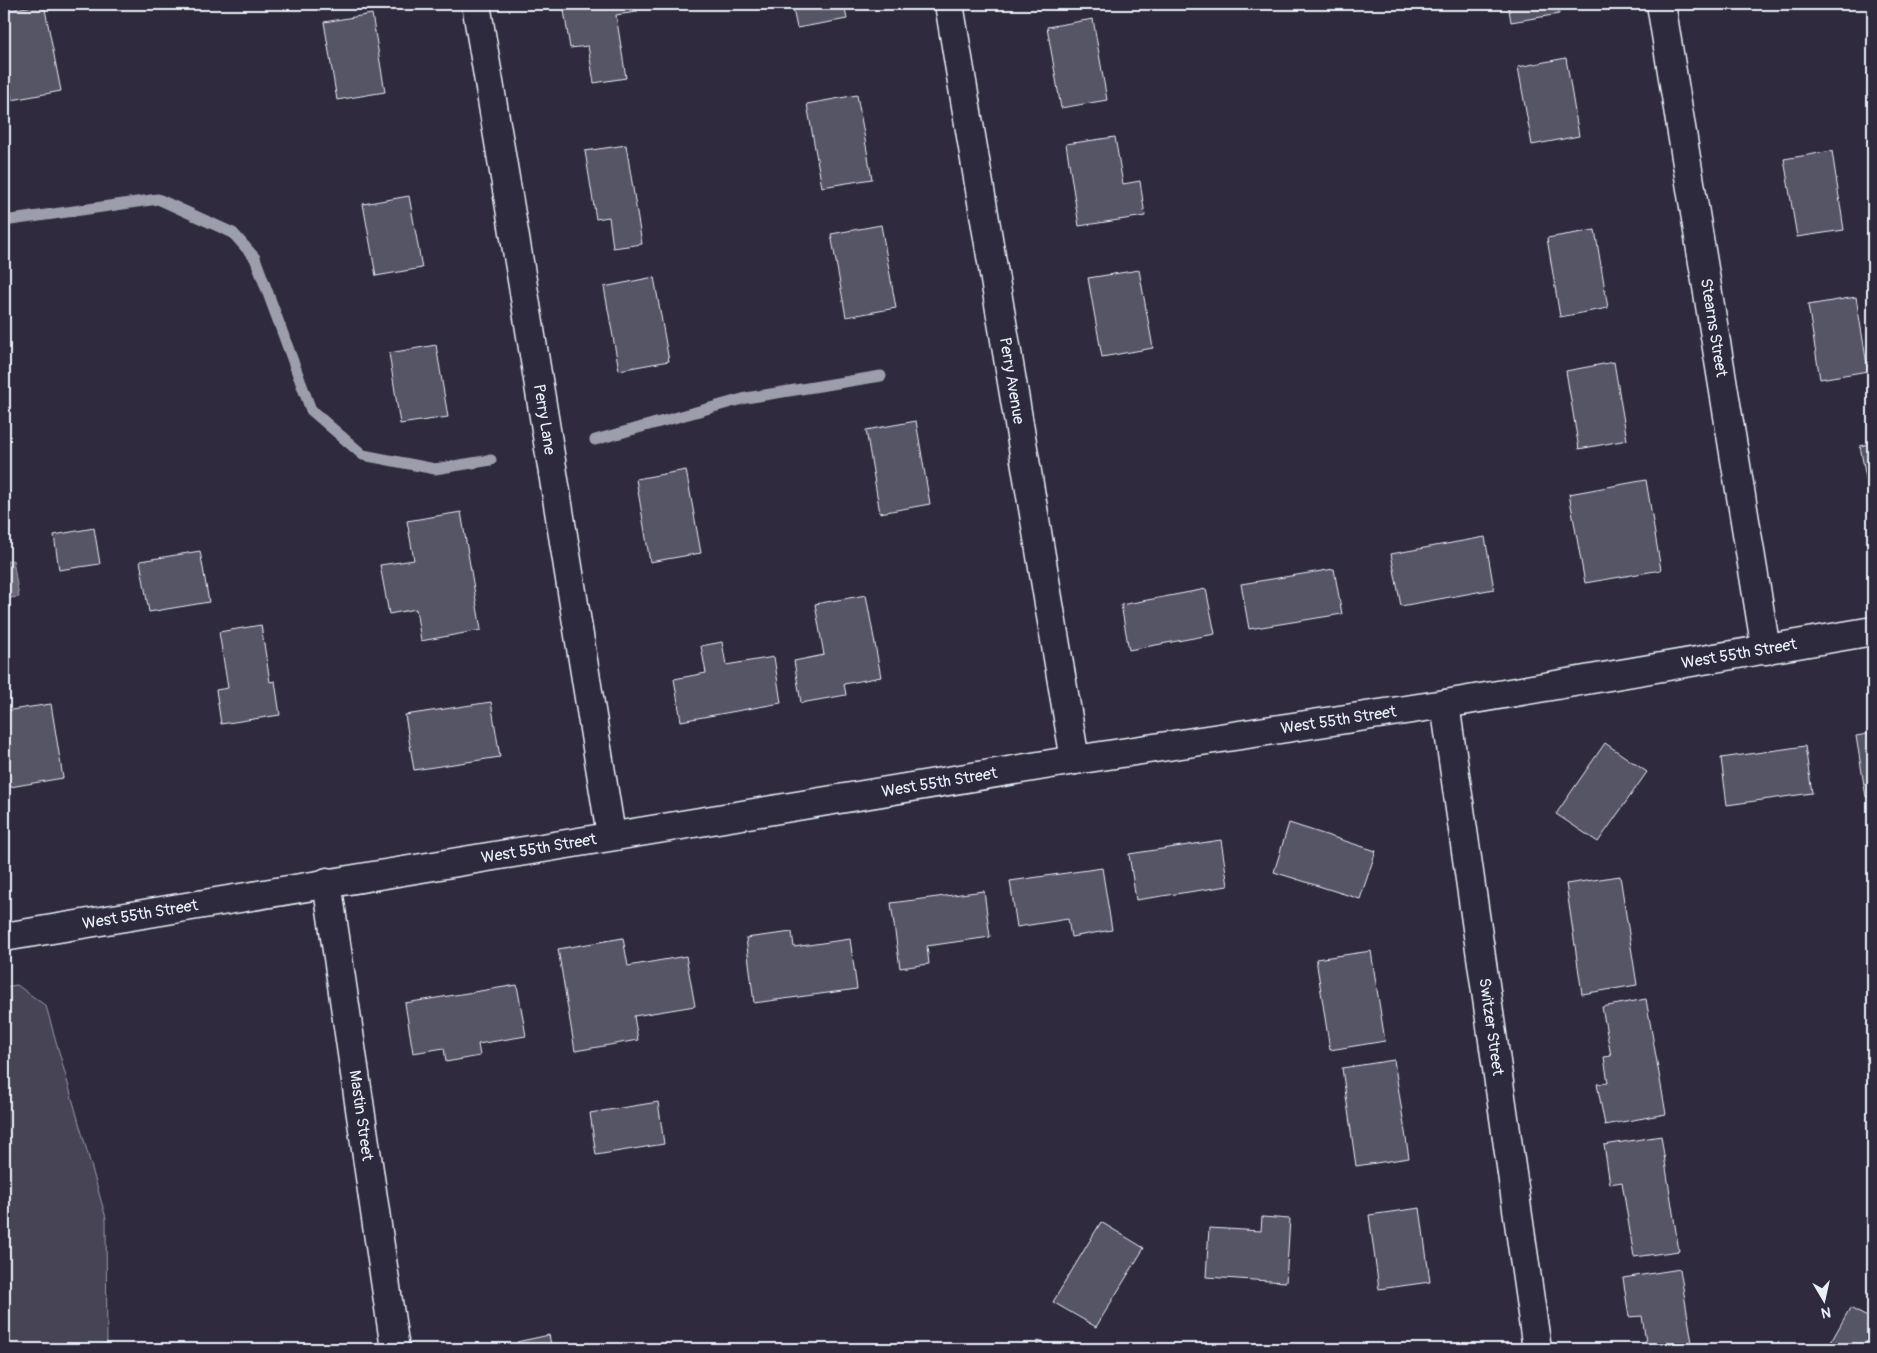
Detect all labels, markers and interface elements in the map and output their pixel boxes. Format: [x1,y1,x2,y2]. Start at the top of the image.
street label: Stearns Street [1696,277,1732,379]
street label: Perry Avenue [995,336,1029,426]
street label: Perry Lane [529,383,560,456]
street label: West 55th Street [1680,634,1799,674]
street label: West 55th Street [1279,701,1398,739]
street label: West 55th Street [880,763,999,802]
street label: West 55th Street [479,829,599,868]
street label: West 55th Street [81,895,200,934]
street label: Switzer Street [1474,977,1508,1077]
street label: Mastin Street [345,1069,378,1163]
north arrow [1800,1276,1850,1326]
text: N [1820,1303,1832,1321]

